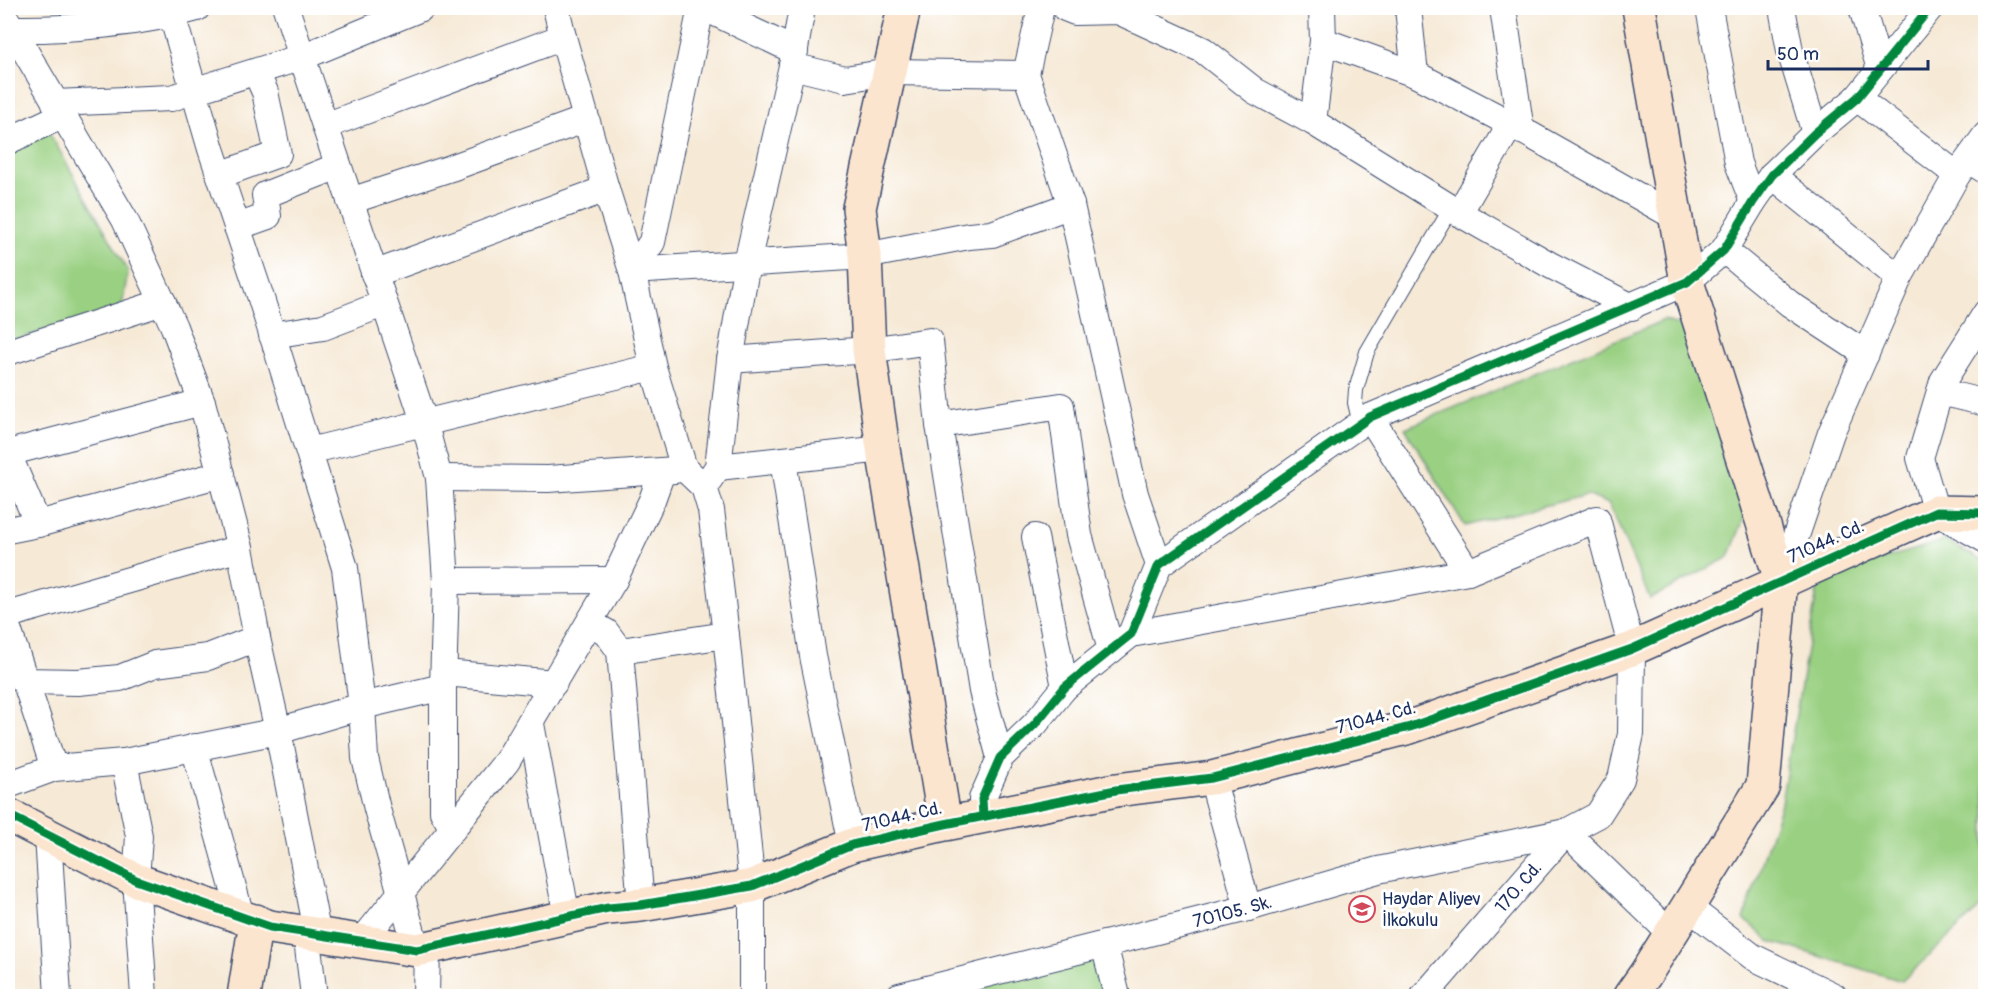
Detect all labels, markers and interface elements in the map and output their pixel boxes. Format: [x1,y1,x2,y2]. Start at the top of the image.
scale bar [1768,33,1928,71]
text: 50 m [1777,43,1819,66]
street label: 71044. Cd. [1784,515,1868,569]
street label: 71044. Cd. [1334,696,1418,740]
street label: 71044. Cd. [860,797,944,837]
street label: 170. Cd. [1490,857,1547,918]
place label: Haydar Aliyev İlkokulu [1382,888,1481,932]
street label: 70105. Sk. [1191,890,1275,933]
school or university icon: Haydar Aliyev İlkokulu [1347,894,1377,924]

